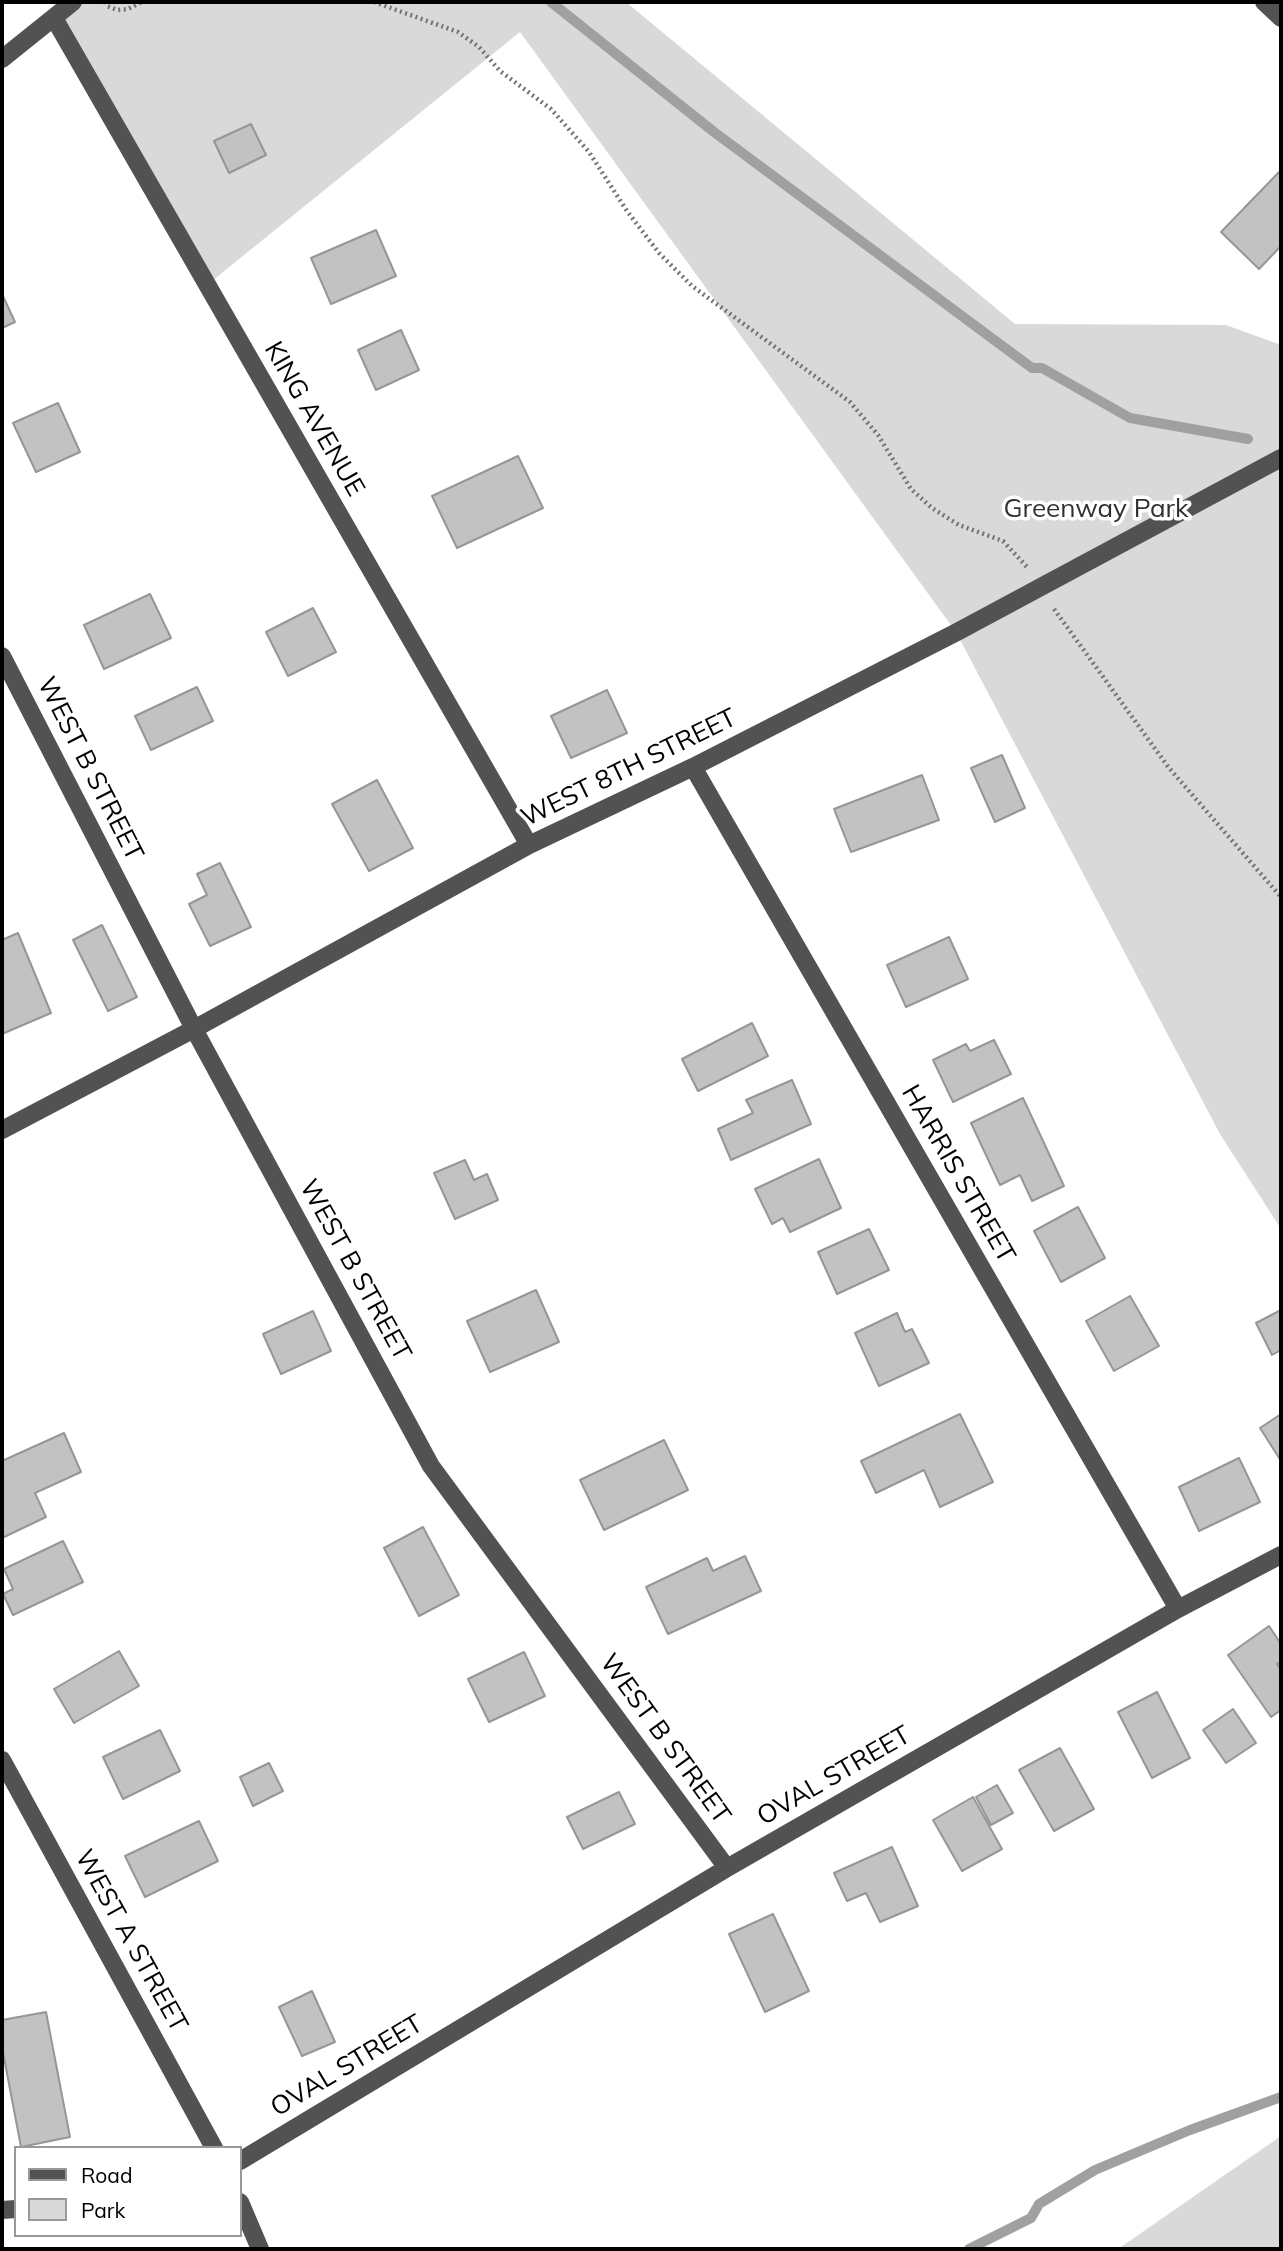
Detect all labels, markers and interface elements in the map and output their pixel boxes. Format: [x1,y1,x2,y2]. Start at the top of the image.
street label: KING AVENUE [257,336,371,502]
park label: Greenway Park [1004,493,1188,525]
street label: WEST B STREET [30,672,150,866]
street label: WEST 8TH STREET [516,702,742,834]
street label: HARRIS STREET [894,1080,1022,1268]
street label: WEST B STREET [292,1174,418,1366]
street label: WEST B STREET [593,1648,737,1830]
street label: OVAL STREET [752,1720,916,1832]
street label: WEST A STREET [68,1844,194,2038]
street label: OVAL STREET [265,2008,429,2124]
legend [14,2146,242,2237]
text: Road [81,2162,132,2188]
text: Park [81,2197,125,2223]

